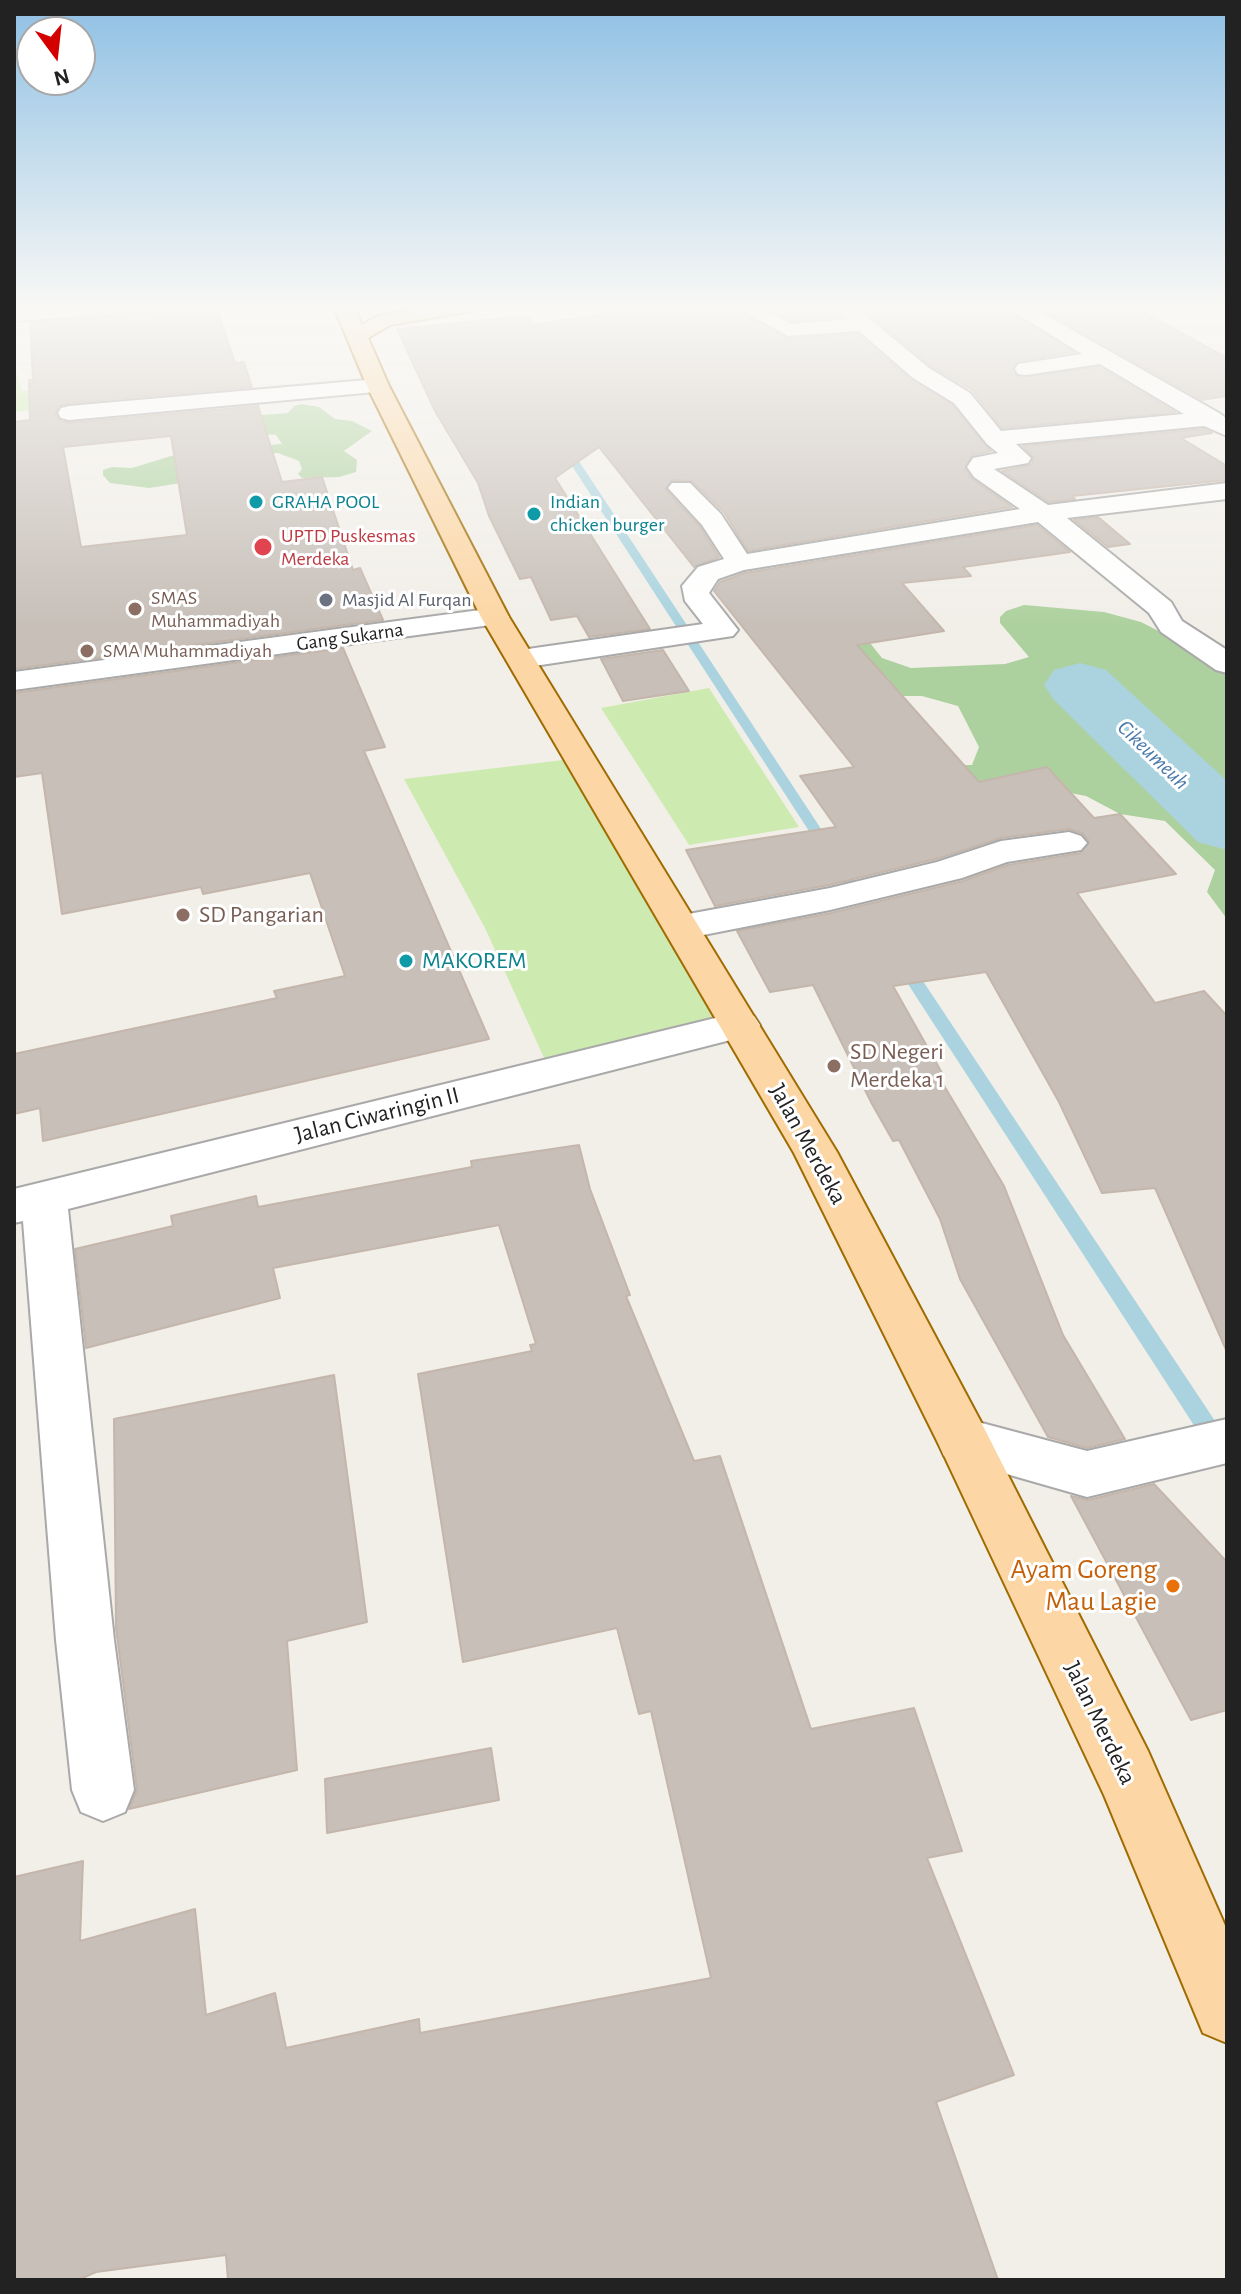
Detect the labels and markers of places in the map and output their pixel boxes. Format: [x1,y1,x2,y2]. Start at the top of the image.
place label: GRAHA POOL [272,490,379,514]
place label: Indian chicken burger [550,490,664,537]
marker: GRAHA POOL [247,493,265,511]
marker: Indian chicken burger [525,505,543,523]
place label: UPTD Puskesmas Merdeka [281,524,416,571]
marker: UPTD Puskesmas Merdeka [252,536,274,558]
place label: SMAS Muhammadiyah [151,586,280,633]
place label: Masjid Al Furqan [342,588,472,612]
marker: Masjid Al Furqan [317,591,335,609]
marker: SMAS Muhammadiyah [126,600,144,618]
place label: SMA Muhammadiyah [103,639,272,663]
marker: SMA Muhammadiyah [78,642,96,660]
place label: SD Pangarian [199,901,324,929]
marker: SD Pangarian [174,906,192,924]
place label: MAKOREM [422,947,526,975]
marker: MAKOREM [397,952,415,970]
place label: SD Negeri Merdeka 1 [850,1038,945,1094]
marker: SD Negeri Merdeka 1 [825,1057,843,1075]
place label: Ayam Goreng Mau Lagie [1010,1553,1157,1619]
marker: Ayam Goreng Mau Lagie [1164,1577,1182,1595]

